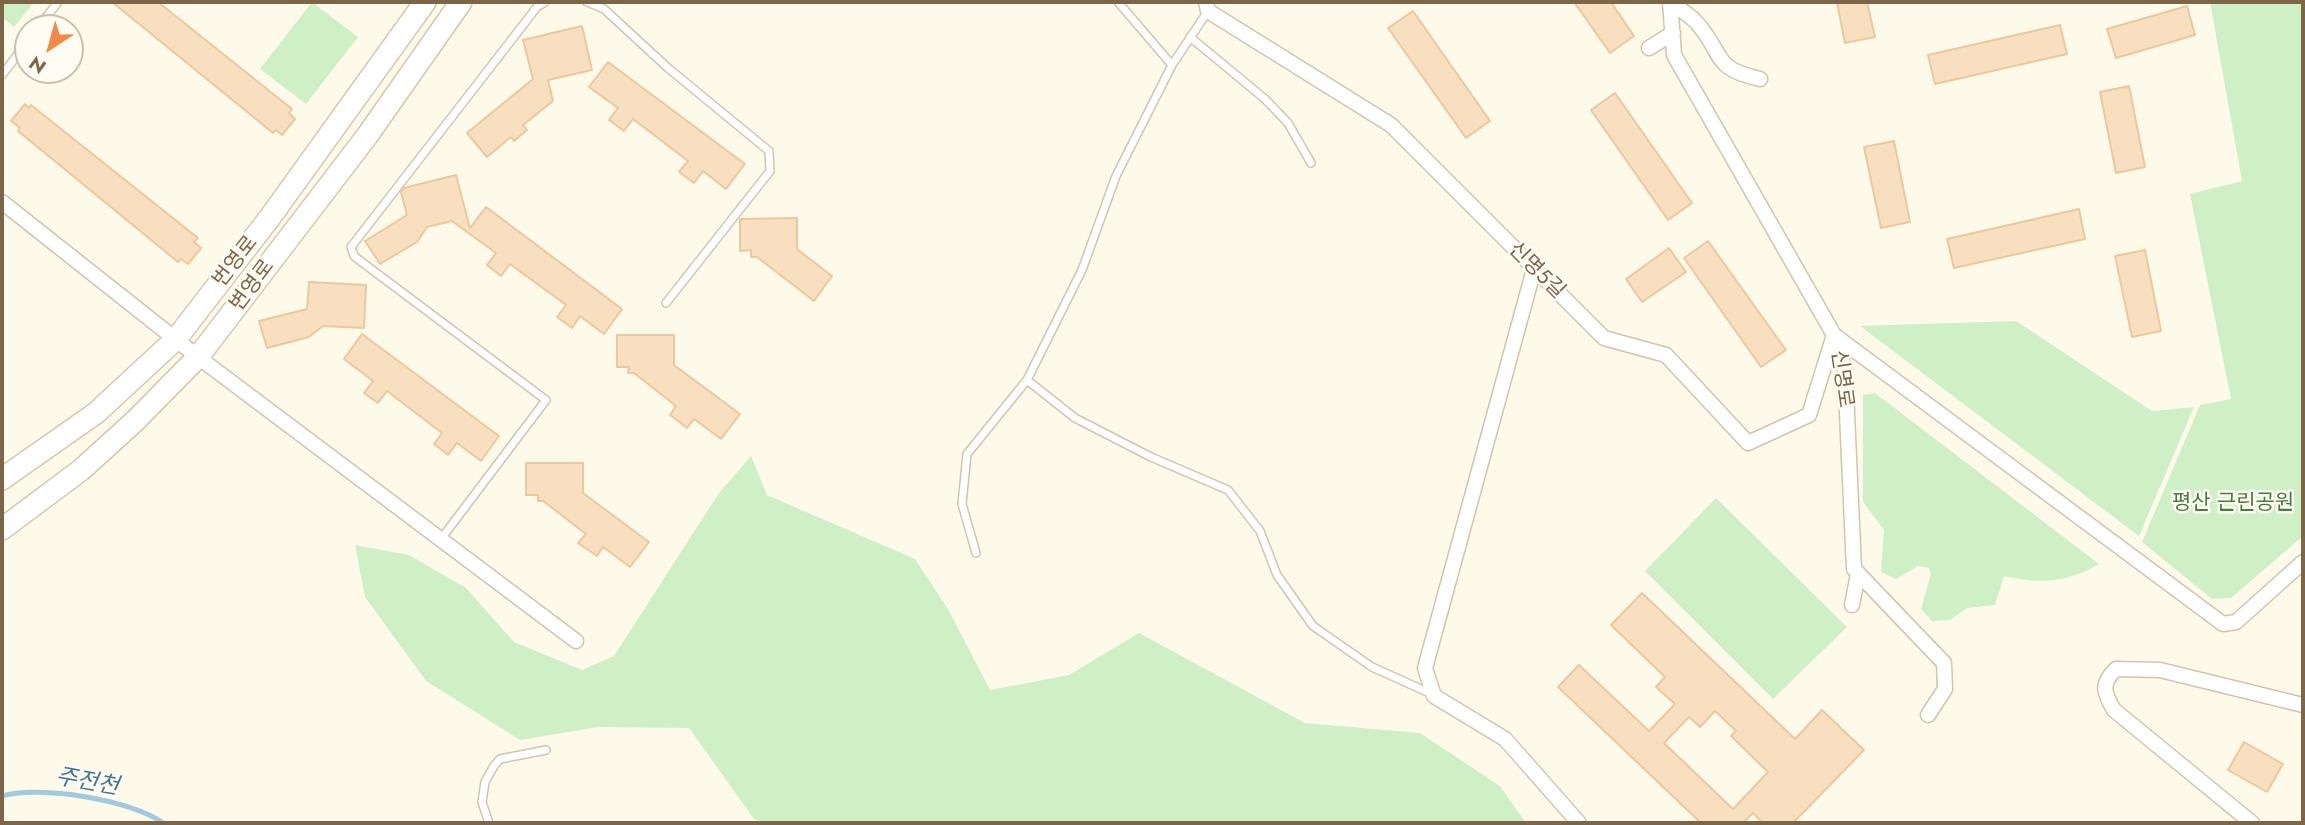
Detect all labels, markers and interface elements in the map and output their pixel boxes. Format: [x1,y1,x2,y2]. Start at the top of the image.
north arrow [14,14,84,84]
text: N [23,49,52,80]
street label: 번영로 [208,231,264,293]
street label: 신명5길 [1502,237,1570,305]
street label: 변영로 [225,255,281,317]
street label: 신명로 [1824,349,1858,409]
park label: 평산 근린공원 [2172,491,2294,517]
water label: 주전천 [53,764,121,802]

